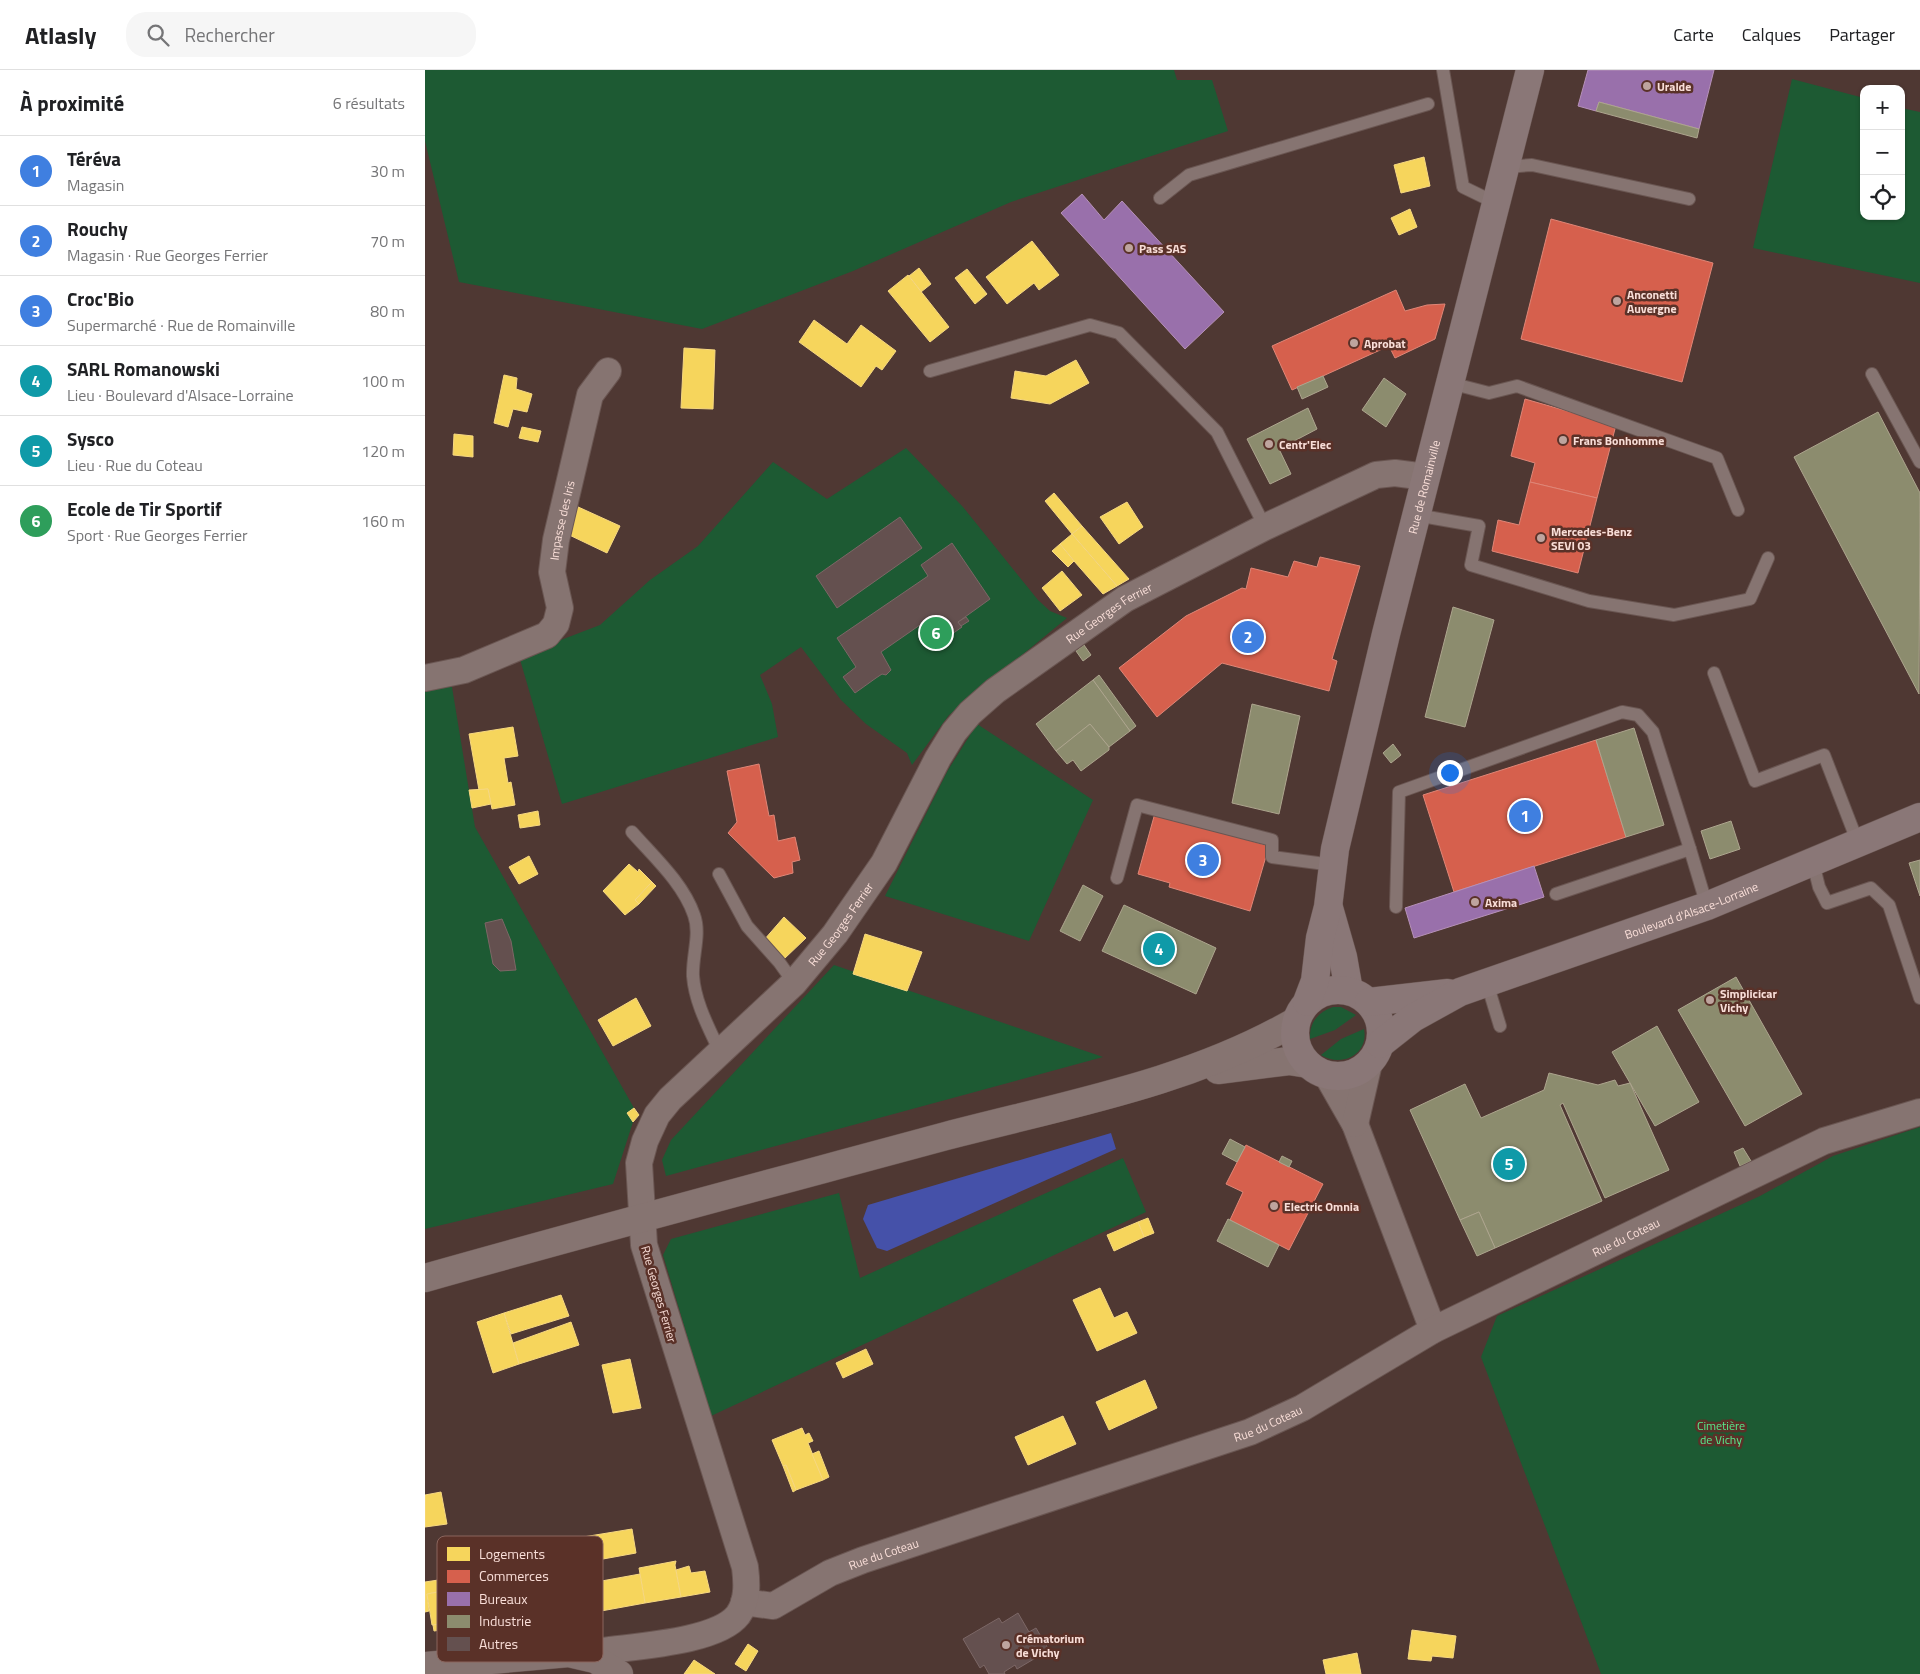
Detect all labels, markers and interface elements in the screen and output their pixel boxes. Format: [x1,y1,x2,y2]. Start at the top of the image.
search box [126,12,476,57]
text: Atlasly [25,17,96,53]
text: Rechercher [184,20,275,49]
icon: search [144,21,172,49]
text: Carte [1673,21,1714,48]
text: Calques [1742,21,1801,48]
text: Partager [1829,21,1895,48]
place label: Uralde [1657,77,1691,96]
marker: Uralde [1641,80,1653,92]
map controls [1860,85,1905,220]
button: + [1860,85,1905,130]
text: À proximité [20,87,124,119]
text: 6 résultats [333,91,405,115]
button: − [1860,130,1905,175]
text: Téréva [67,144,121,173]
text: 1 [32,159,40,183]
text: 30 m [370,159,405,183]
text: Magasin [67,173,124,197]
button: locate [1860,175,1905,220]
text: Rouchy [67,214,128,243]
text: 2 [32,229,40,253]
text: 70 m [370,229,405,253]
place label: Pass SAS [1139,239,1187,258]
marker: Pass SAS [1123,242,1135,254]
text: Magasin · Rue Georges Ferrier [67,243,268,267]
text: Croc'Bio [67,284,134,313]
place label: Anconetti Auvergne [1627,285,1677,318]
marker: Anconetti Auvergne [1611,295,1623,307]
text: 3 [32,299,40,323]
text: 80 m [370,299,405,323]
text: Supermarché · Rue de Romainville [67,313,295,337]
place label: Aprobat [1364,334,1406,353]
marker: Aprobat [1348,337,1360,349]
text: SARL Romanowski [67,354,220,383]
text: 4 [32,369,40,393]
text: 100 m [361,369,405,393]
text: Lieu · Boulevard d'Alsace-Lorraine [67,383,294,407]
text: Sysco [67,424,114,453]
place label: Frans Bonhomme [1573,431,1664,450]
marker: Frans Bonhomme [1557,434,1569,446]
place label: Centr'Elec [1279,435,1331,454]
marker: Centr'Elec [1263,438,1275,450]
street label: Rue de Romainville [1402,438,1445,536]
text: 5 [32,439,40,463]
text: 120 m [361,439,405,463]
text: Lieu · Rue du Coteau [67,453,203,477]
street label: Impasse des Iris [544,478,579,561]
text: Ecole de Tir Sportif [67,494,222,523]
text: 6 [32,509,40,533]
text: 160 m [361,509,405,533]
place label: Mercedes-Benz SEVI 03 [1551,522,1632,555]
text: Sport · Rue Georges Ferrier [67,523,248,547]
marker: Mercedes-Benz SEVI 03 [1535,532,1547,544]
street label: Rue Georges Ferrier [1061,577,1155,648]
pin: 6 [920,614,952,652]
pin: 2 [1232,618,1264,656]
your location [1437,760,1463,786]
pin: 1 [1509,797,1541,835]
pin: 3 [1187,841,1219,879]
street label: Boulevard d'Alsace-Lorraine [1622,876,1761,944]
street label: Rue Georges Ferrier [803,878,878,970]
place label: Axima [1485,893,1517,912]
marker: Axima [1469,896,1481,908]
pin: 4 [1143,930,1175,968]
place label: Simplicicar Vichy [1720,984,1777,1017]
marker: Simplicicar Vichy [1704,994,1716,1006]
pin: 5 [1493,1145,1525,1183]
place label: Electric Omnia [1284,1197,1359,1216]
marker: Electric Omnia [1268,1200,1280,1212]
street label: Rue du Coteau [1589,1212,1663,1261]
street label: Rue Georges Ferrier [636,1243,682,1345]
street label: Rue du Coteau [1231,1400,1305,1446]
park label: Cimetière de Vichy [1697,1416,1745,1449]
street label: Rue du Coteau [845,1533,921,1574]
legend [437,1536,603,1662]
text: Logements [479,1543,545,1564]
text: Commerces [479,1565,549,1586]
text: Bureaux [479,1588,528,1609]
text: Industrie [479,1610,531,1631]
place label: Crématorium de Vichy [1016,1629,1084,1662]
text: Autres [479,1633,518,1654]
marker: Crématorium de Vichy [1000,1639,1012,1651]

